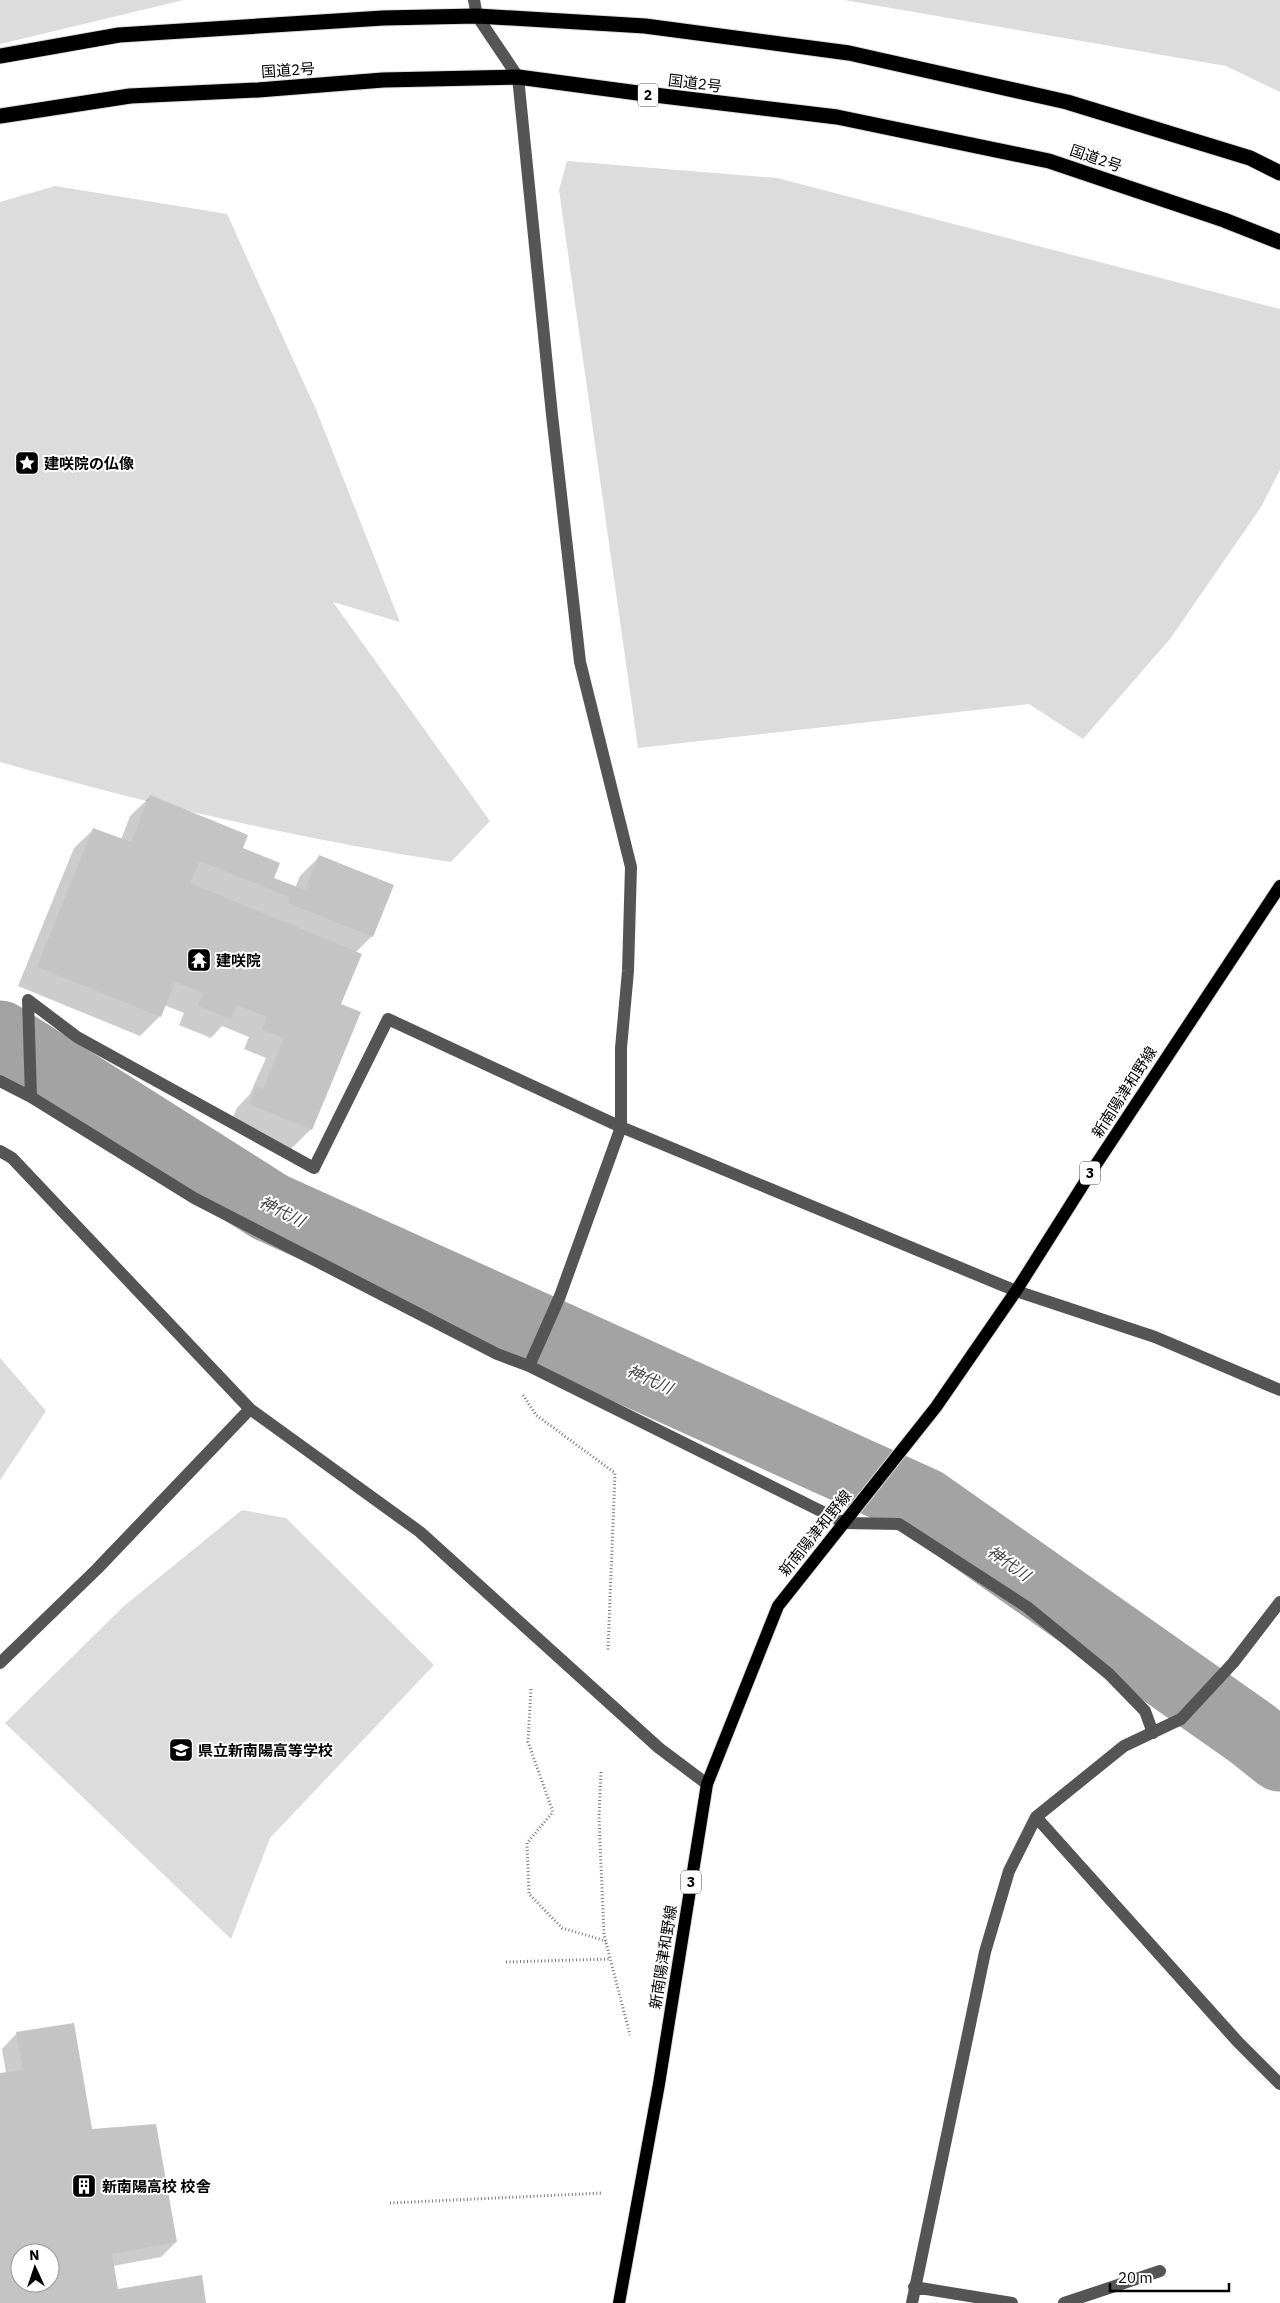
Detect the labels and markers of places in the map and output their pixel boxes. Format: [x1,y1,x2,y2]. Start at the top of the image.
place icon: 建咲院の仏像 [14,450,40,476]
place label: 建咲院の仏像 [44,454,134,473]
temple icon: 建咲院 [186,947,212,973]
place label: 建咲院 [216,951,261,970]
school or university icon: 県立新南陽高等学校 [168,1737,194,1763]
place label: 県立新南陽高等学校 [198,1741,333,1760]
building icon: 新南陽高校 校舎 [71,2173,97,2199]
place label: 新南陽高校 校舎 [102,2177,212,2196]

